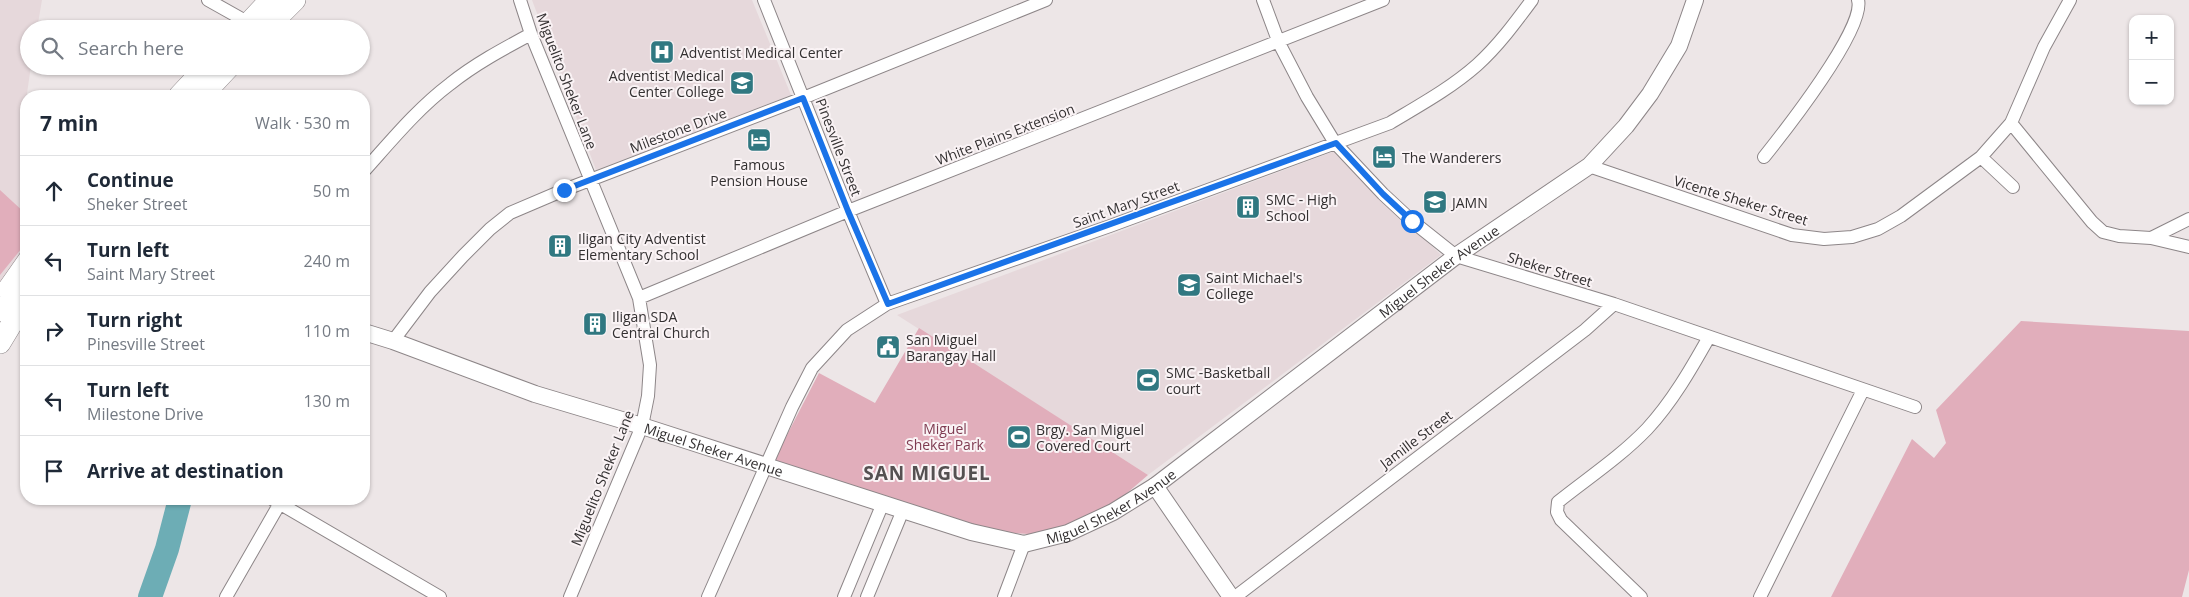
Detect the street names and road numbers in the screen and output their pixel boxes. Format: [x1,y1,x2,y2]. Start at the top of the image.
street label: Miguelito Sheker Lane [532,10,602,152]
street label: Pinesville Street [812,95,866,199]
street label: White Plains Extension [933,99,1077,169]
street label: Milestone Drive [627,103,729,157]
street label: Vicente Sheker Street [1672,171,1810,229]
street label: Saint Mary Street [1070,176,1182,232]
street label: Miguel Sheker Avenue [1374,220,1503,321]
street label: Sheker Street [1505,247,1595,291]
street label: Jamille Street [1374,406,1456,474]
street label: Miguelito Sheker Lane [566,407,638,549]
street label: Miguel Sheker Avenue [642,418,786,480]
street label: Miguel Sheker Avenue [1044,464,1180,548]

